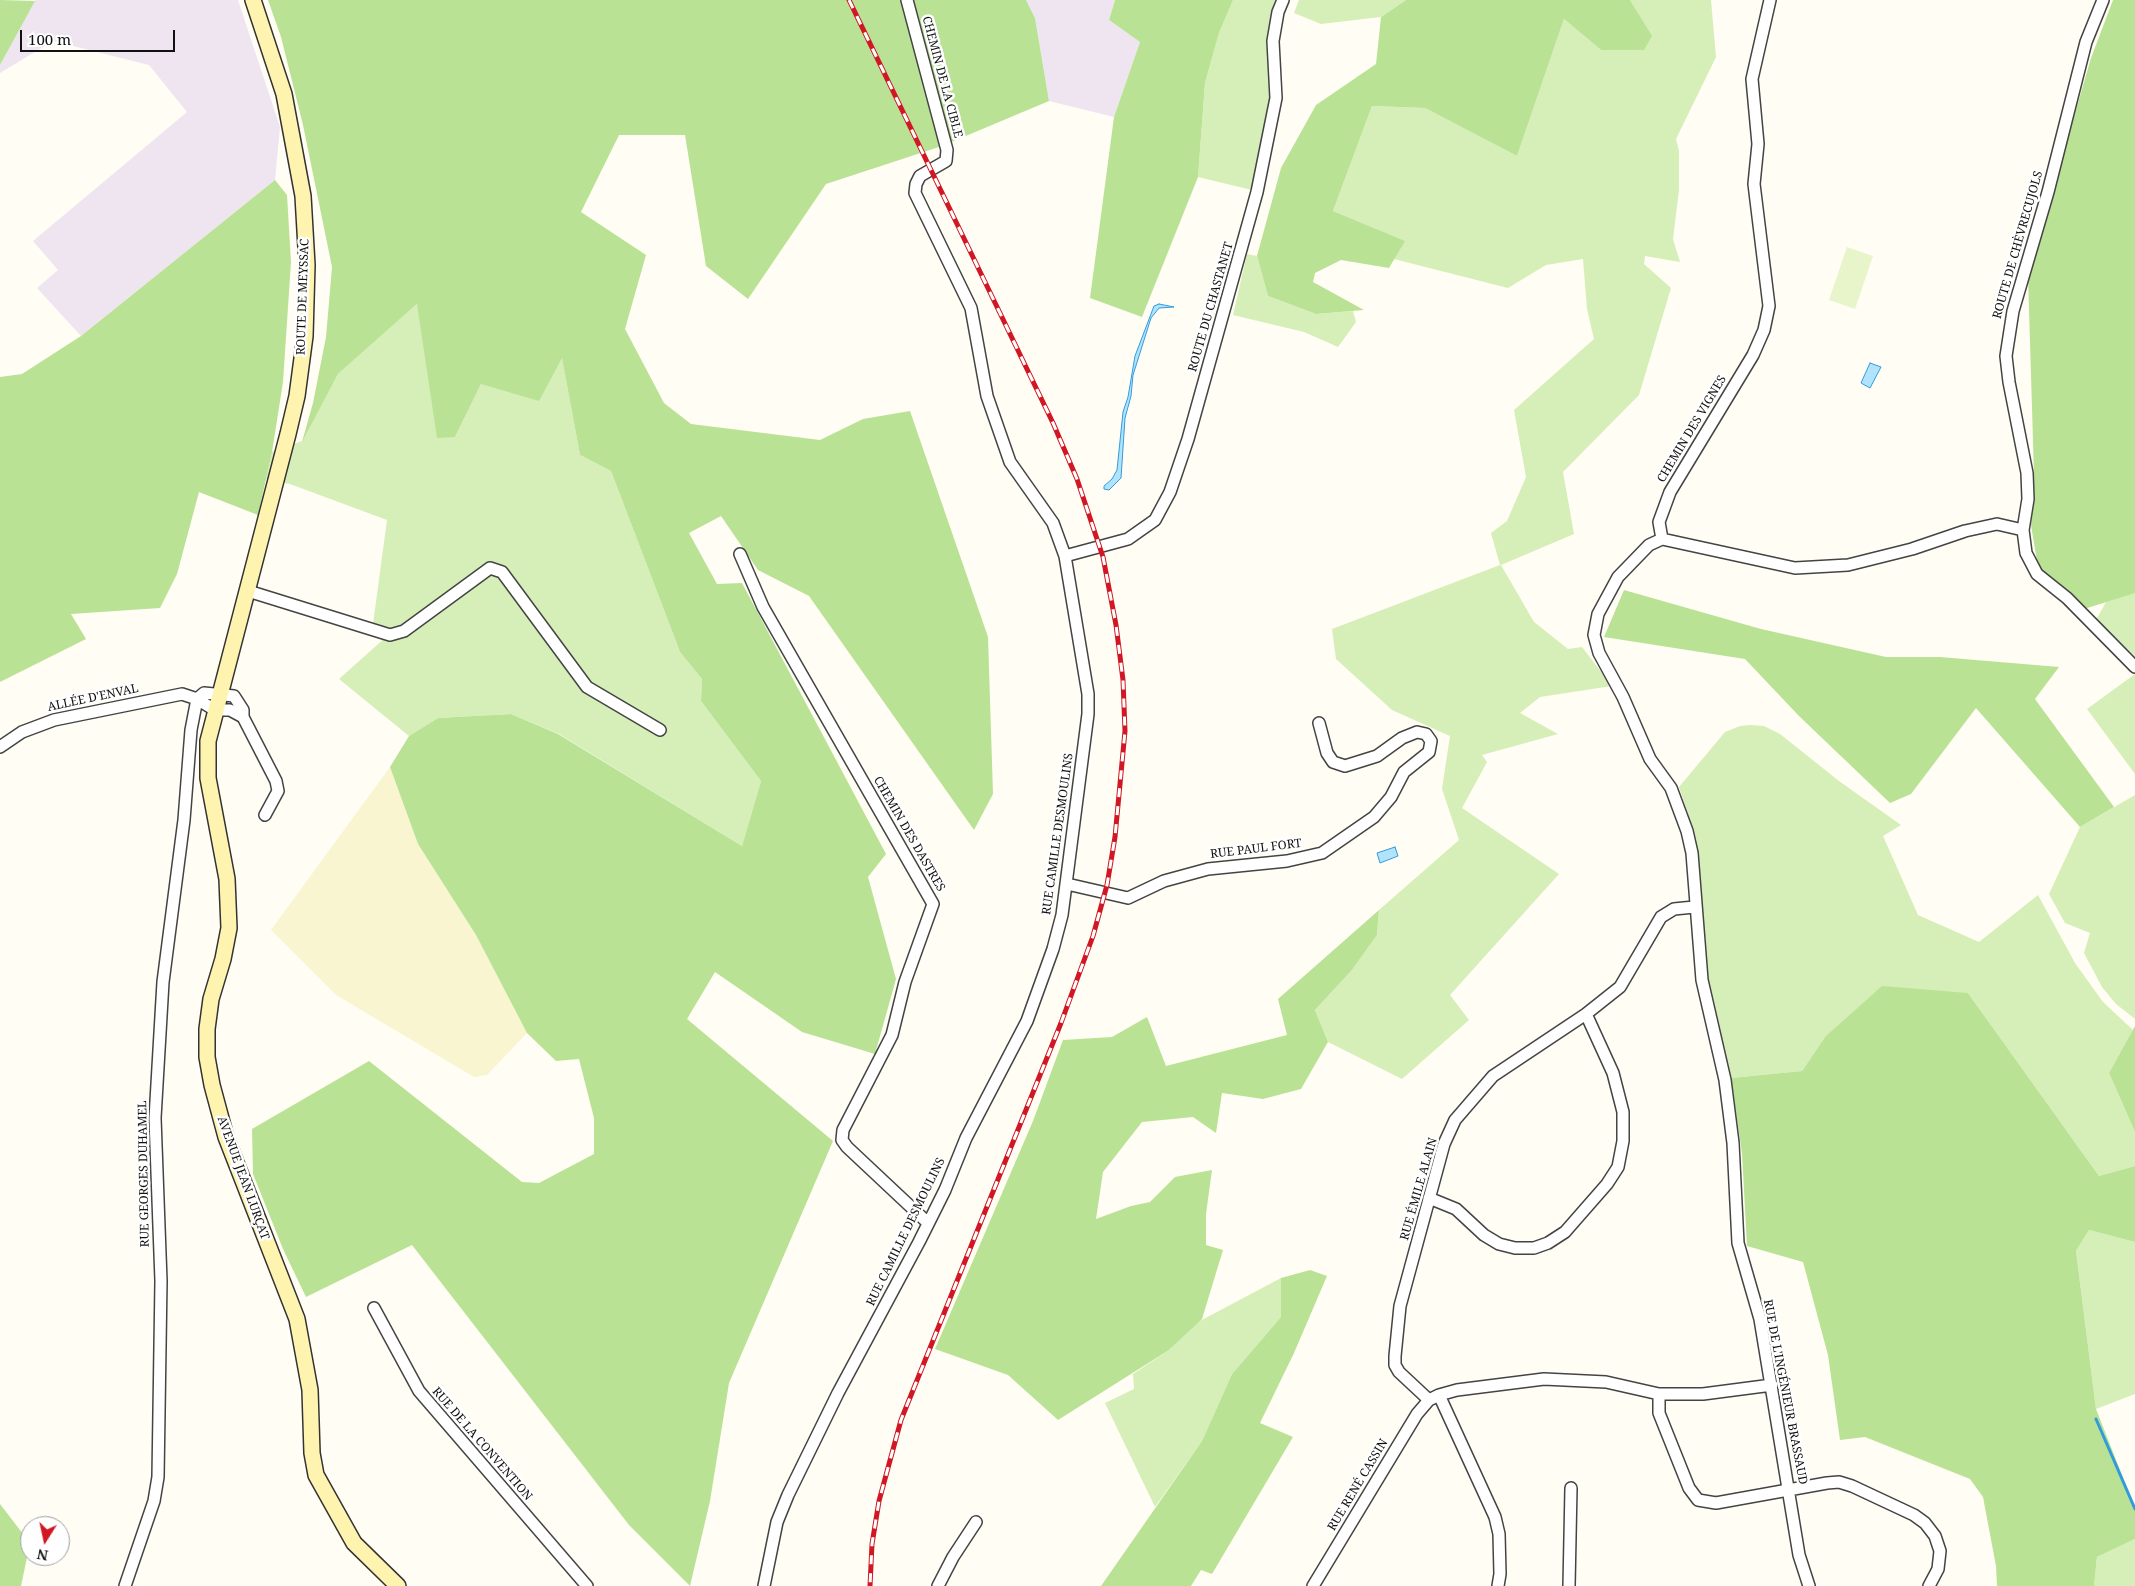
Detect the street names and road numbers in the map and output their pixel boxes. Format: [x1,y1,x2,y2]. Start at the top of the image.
street label: CHEMIN DE LA CIBLE [919,15,965,139]
street label: ROUTE DE CHÈVRECUJOLS [1990,169,2046,321]
street label: ROUTE DE MEYSSAC [294,239,312,355]
street label: ROUTE DU CHASTANET [1186,240,1236,374]
street label: CHEMIN DES VIGNES [1654,373,1730,485]
street label: ALLÉE D'ENVAL [46,681,140,715]
street label: RUE CAMILLE DESMOULINS [1040,752,1076,916]
street label: CHEMIN DES DASTRES [870,774,948,894]
street label: RUE PAUL FORT [1209,836,1303,862]
street label: RUE GEORGES DUHAMEL [136,1101,152,1247]
street label: AVENUE JEAN LURÇAT [214,1114,272,1242]
street label: RUE ÉMILE ALAIN [1397,1136,1441,1242]
street label: RUE CAMILLE DESMOULINS [864,1156,948,1308]
street label: RUE DE L'INGÉNIEUR BRASSAUD [1760,1298,1810,1486]
street label: RUE DE LA CONVENTION [429,1384,535,1504]
street label: RUE RENÉ CASSIN [1325,1437,1391,1533]

